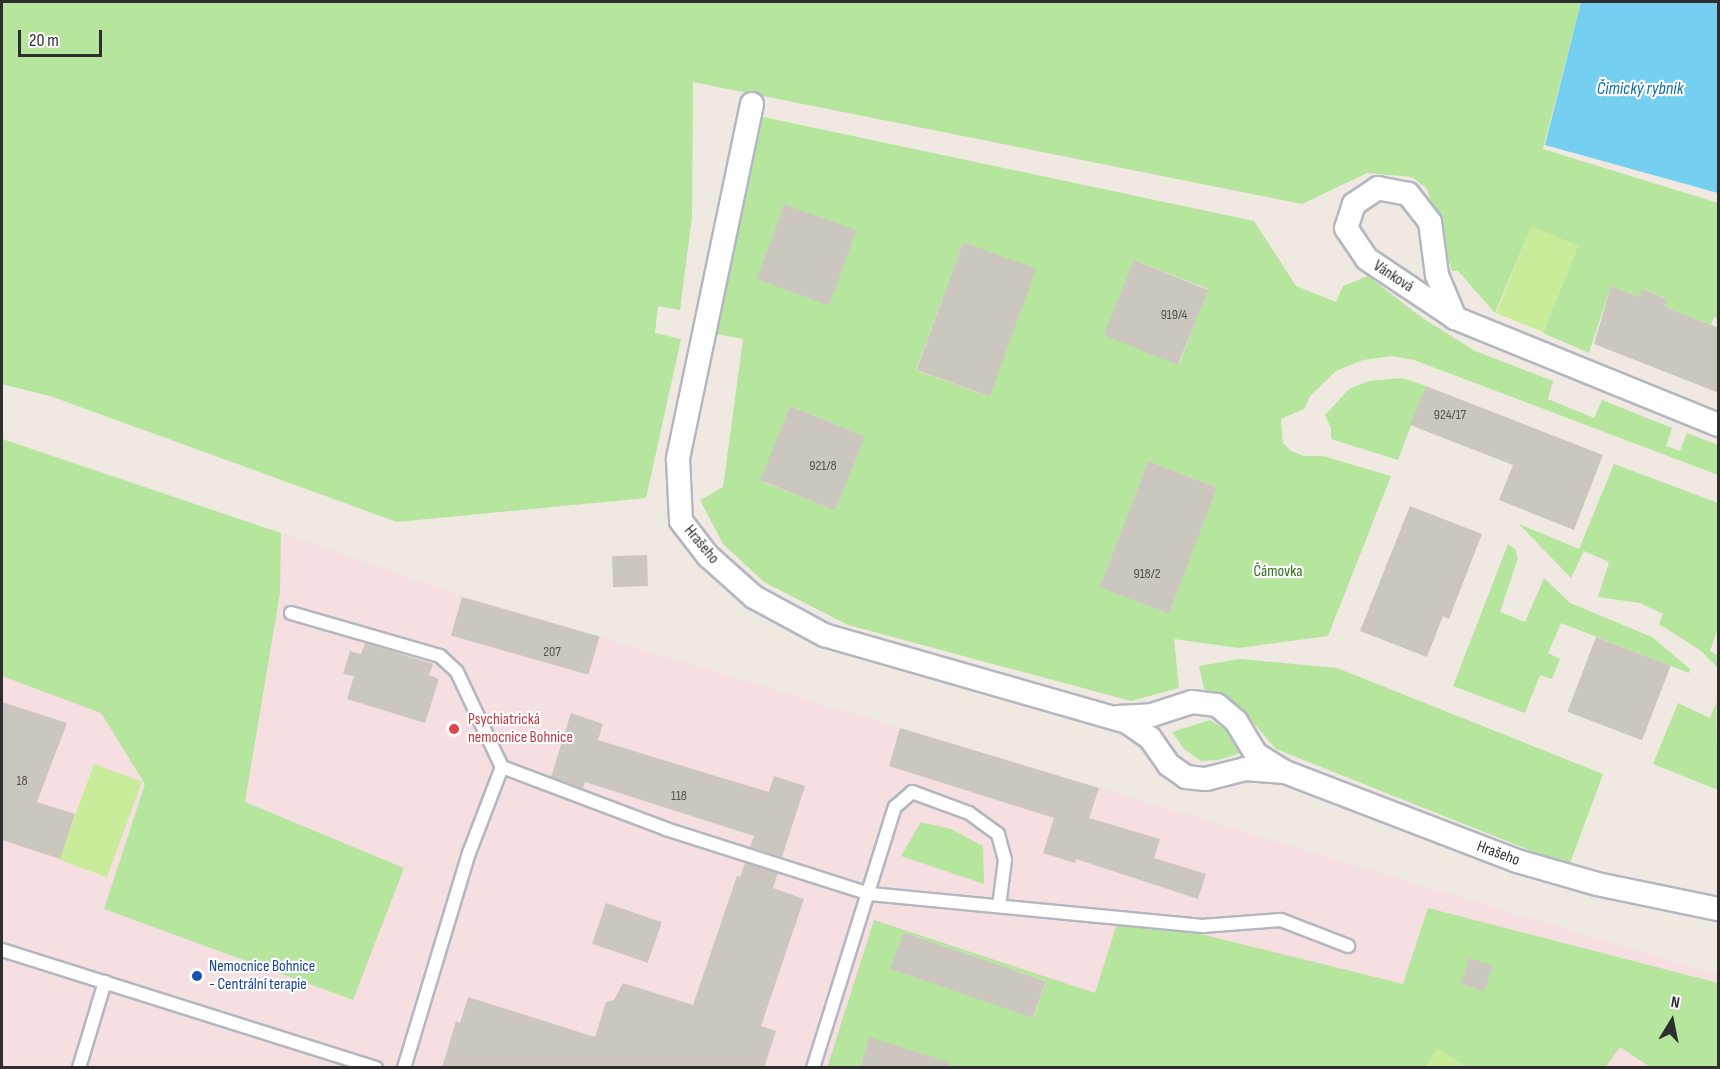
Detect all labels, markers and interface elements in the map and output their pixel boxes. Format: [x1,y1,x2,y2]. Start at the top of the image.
scale bar [21,18,105,56]
text: 20 m [29,30,59,51]
water label: Čimický rybník [1597,78,1683,100]
street label: Vánková [1369,257,1417,297]
house number: 919/4 [1161,307,1187,323]
house number: 924/17 [1434,407,1466,423]
house number: 921/8 [809,458,837,474]
street label: Hrašeho [679,522,723,568]
park label: Čámovka [1254,562,1302,582]
house number: 918/2 [1133,566,1161,582]
house number: 207 [543,644,561,660]
place label: Psychiatrická nemocnice Bohnice [468,710,573,748]
marker: Psychiatrická nemocnice Bohnice [445,720,463,738]
house number: 18 [16,773,28,789]
house number: 118 [671,788,687,804]
street label: Hrašeho [1474,837,1522,871]
place label: Nemocnice Bohnice - Centrální terapie [209,957,315,995]
marker: Nemocnice Bohnice - Centrální terapie [190,969,204,983]
north arrow [1642,991,1702,1051]
text: N [1669,993,1681,1013]

